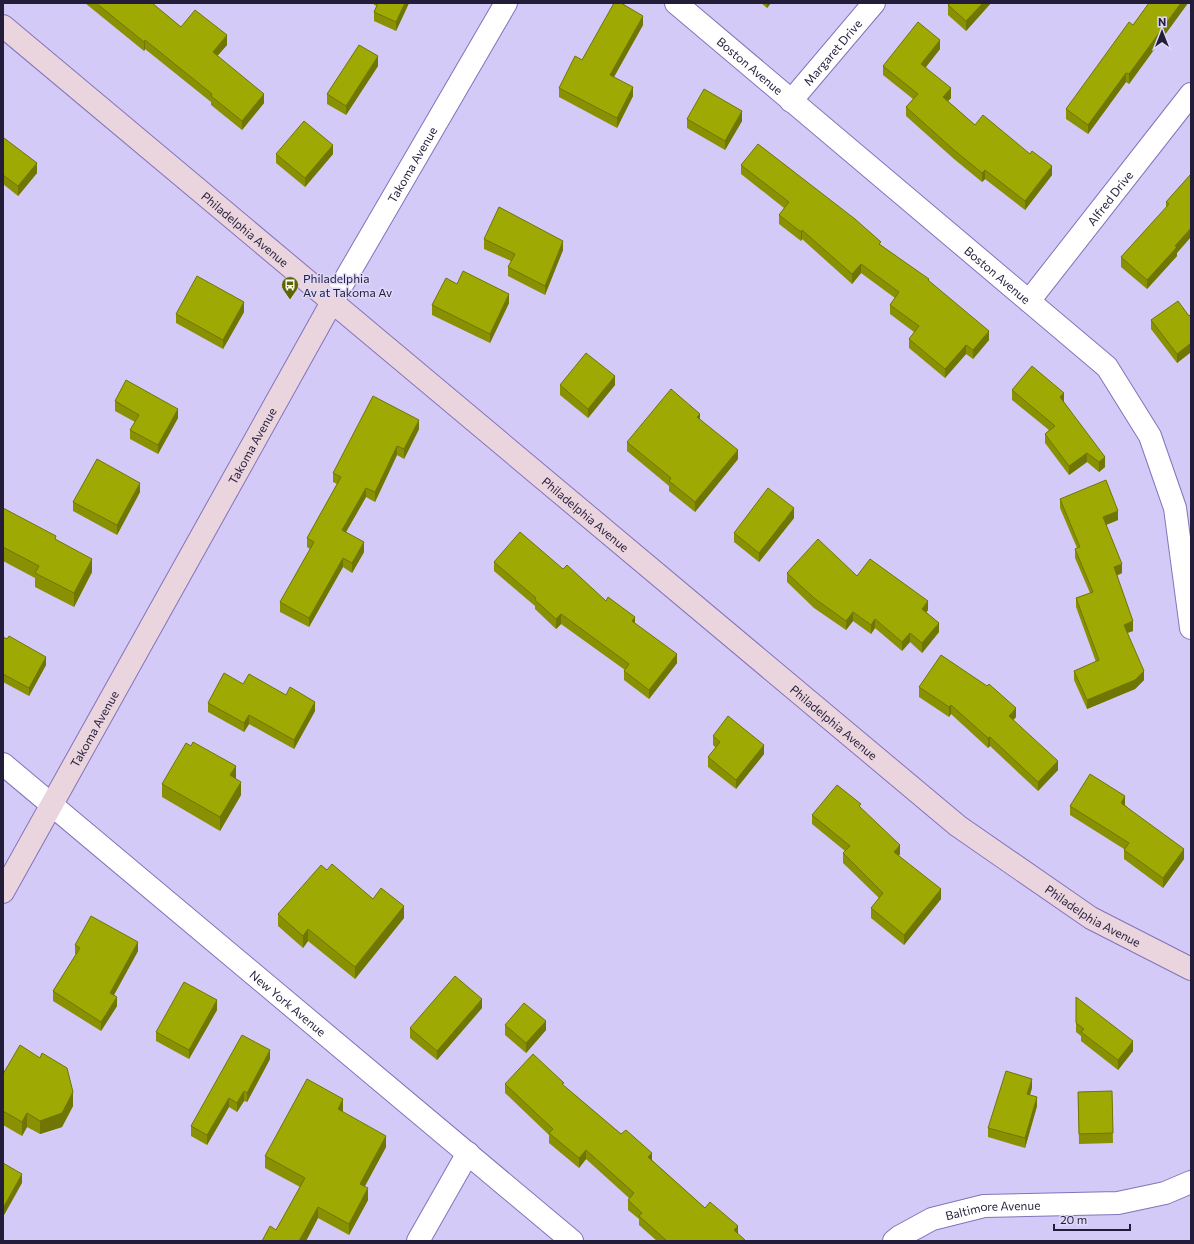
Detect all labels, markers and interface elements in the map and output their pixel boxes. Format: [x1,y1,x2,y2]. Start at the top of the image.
north arrow [1142,12,1182,52]
text: N [1158,15,1166,28]
street label: Margaret Drive [800,16,864,88]
street label: Boston Avenue [714,34,786,97]
street label: Takoma Avenue [384,124,440,205]
street label: Alfred Drive [1084,168,1135,228]
street label: Philadelphia Avenue [199,189,291,269]
street label: Boston Avenue [962,243,1033,306]
place label: Philadelphia Av at Takoma Av [303,271,392,299]
bus stop icon: Philadelphia Av at Takoma Av [280,275,300,300]
street label: Takoma Avenue [225,405,279,486]
street label: Philadelphia Avenue [539,474,632,554]
street label: Philadelphia Avenue [788,682,880,762]
street label: Takoma Avenue [67,688,121,769]
street label: Philadelphia Avenue [1043,882,1143,949]
street label: New York Avenue [247,967,329,1039]
street label: Baltimore Avenue [944,1198,1041,1222]
scale bar [1054,1206,1130,1232]
text: 20 m [1060,1212,1087,1226]

